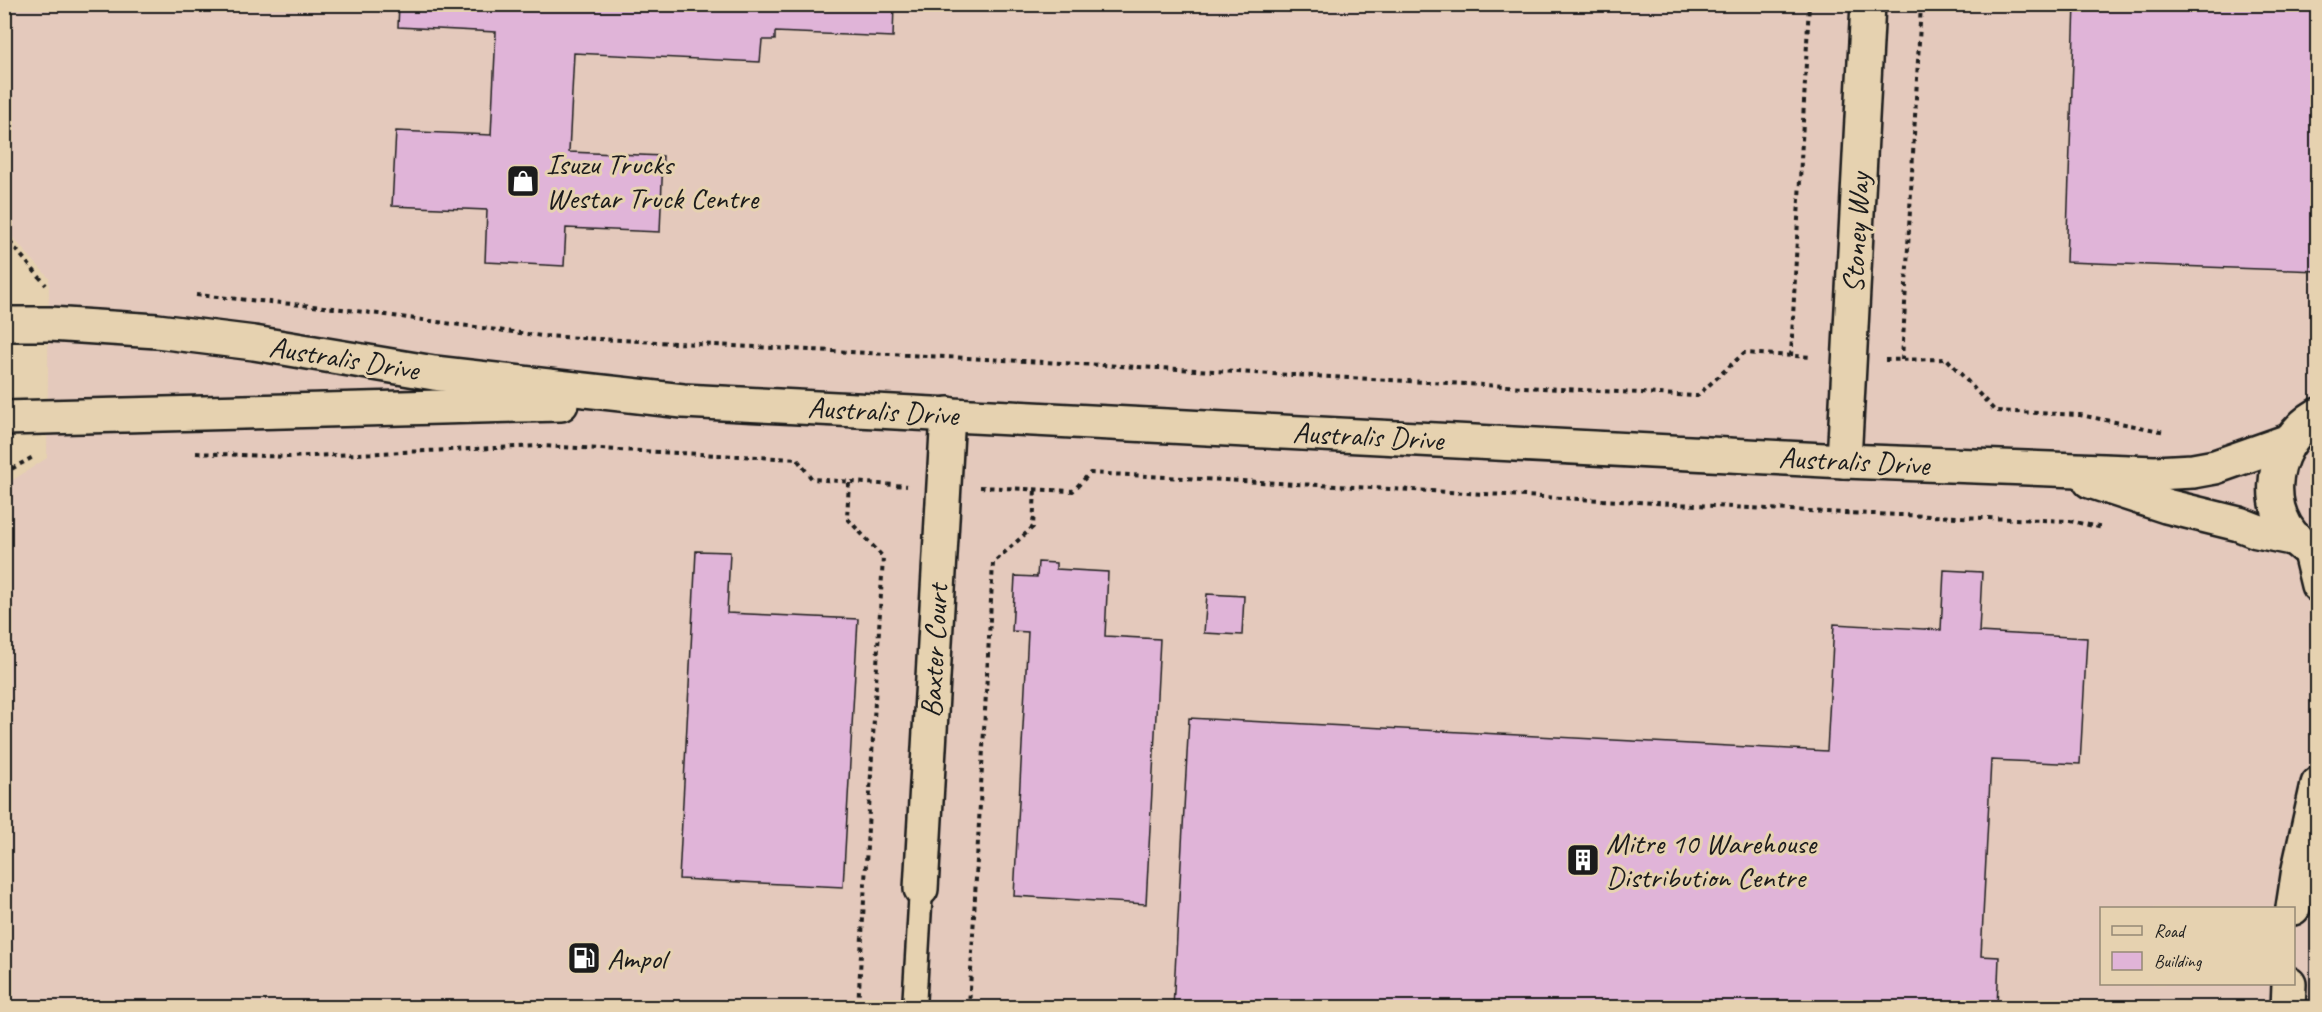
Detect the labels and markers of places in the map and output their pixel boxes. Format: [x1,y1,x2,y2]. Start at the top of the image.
place label: Isuzu Trucks Westar Truck Centre [546,145,760,217]
shop icon: Isuzu Trucks Westar Truck Centre [505,163,541,199]
place label: Mitre 10 Warehouse Distribution Centre [1606,824,1818,896]
building icon: Mitre 10 Warehouse Distribution Centre [1565,842,1601,878]
place label: Ampol [607,939,671,977]
fuel station icon: Ampol [566,940,602,976]

